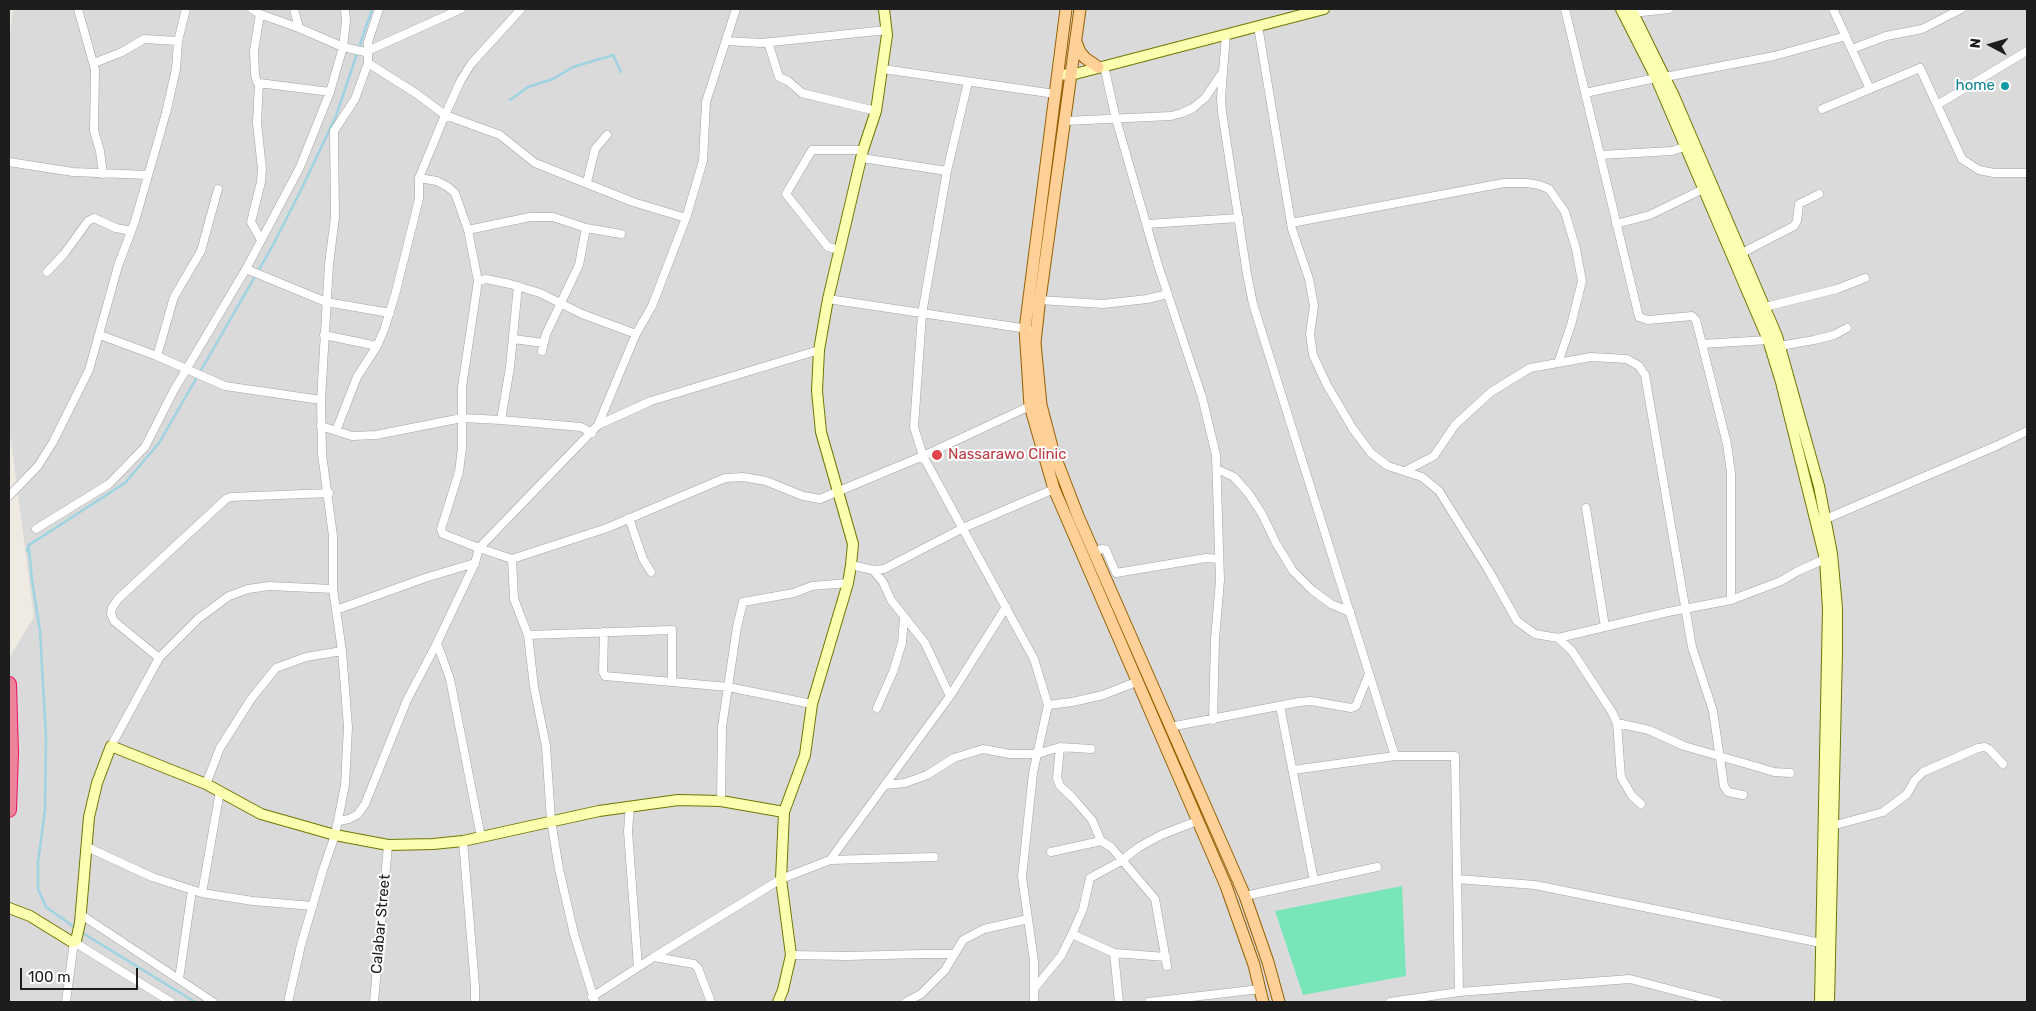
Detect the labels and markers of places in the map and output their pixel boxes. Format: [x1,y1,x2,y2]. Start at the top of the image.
place label: home [1956,77,1995,95]
marker: home [1999,80,2011,92]
place label: Nassarawo Clinic [948,446,1066,464]
marker: Nassarawo Clinic [930,448,944,462]

